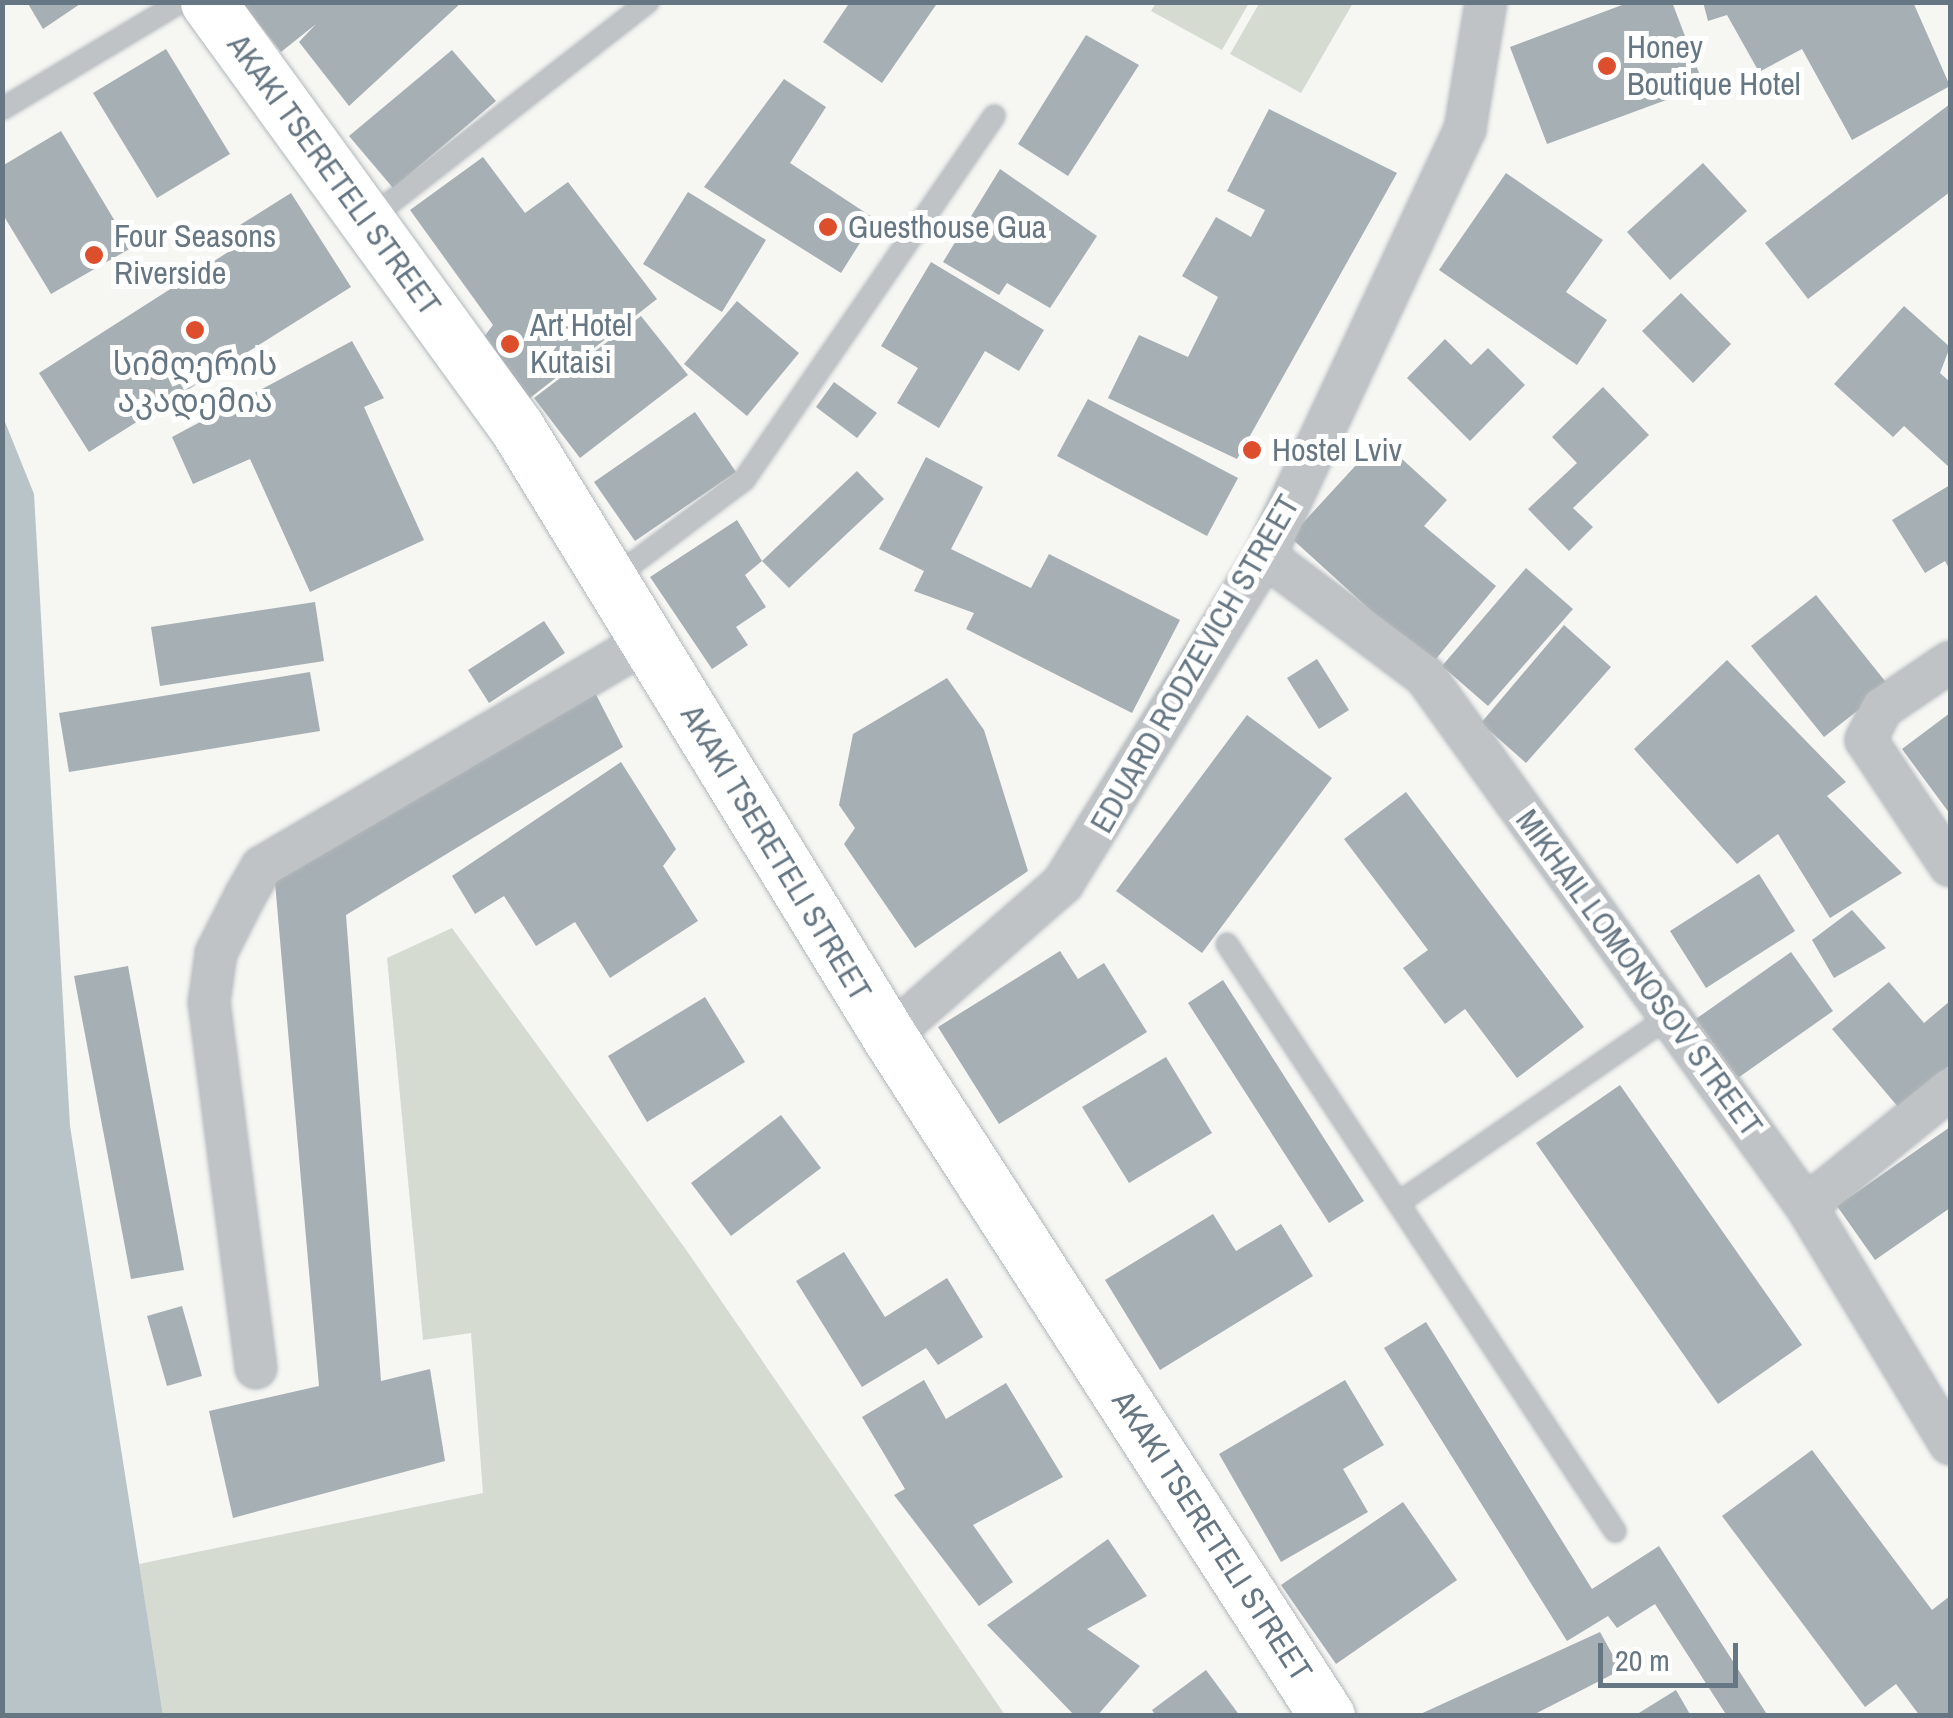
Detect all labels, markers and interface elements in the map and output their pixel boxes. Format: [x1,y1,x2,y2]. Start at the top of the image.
street label: AKAKI TSERETELI STREET [219,27,449,323]
place label: Honey Boutique Hotel [1627,29,1801,104]
marker: Honey Boutique Hotel [1596,55,1618,77]
place label: Guesthouse Gua [848,208,1046,246]
marker: Guesthouse Gua [817,216,839,238]
place label: Four Seasons Riverside [114,218,276,293]
marker: Four Seasons Riverside [83,244,105,266]
place label: Art Hotel Kutaisi [530,307,632,382]
marker: სიმღერის აკადემია [184,319,206,341]
marker: Art Hotel Kutaisi [499,333,521,355]
place label: სიმღერის აკადემია [113,346,277,421]
place label: Hostel Lviv [1272,431,1402,469]
marker: Hostel Lviv [1241,439,1263,461]
street label: EDUARD RODZEVICH STREET [1083,488,1307,840]
street label: AKAKI TSERETELI STREET [672,698,880,1008]
street label: MIKHAIL LOMONOSOV STREET [1507,802,1771,1144]
street label: AKAKI TSERETELI STREET [1104,1384,1320,1688]
scale bar [1603,1623,1743,1685]
text: 20 m [1615,1640,1670,1680]

